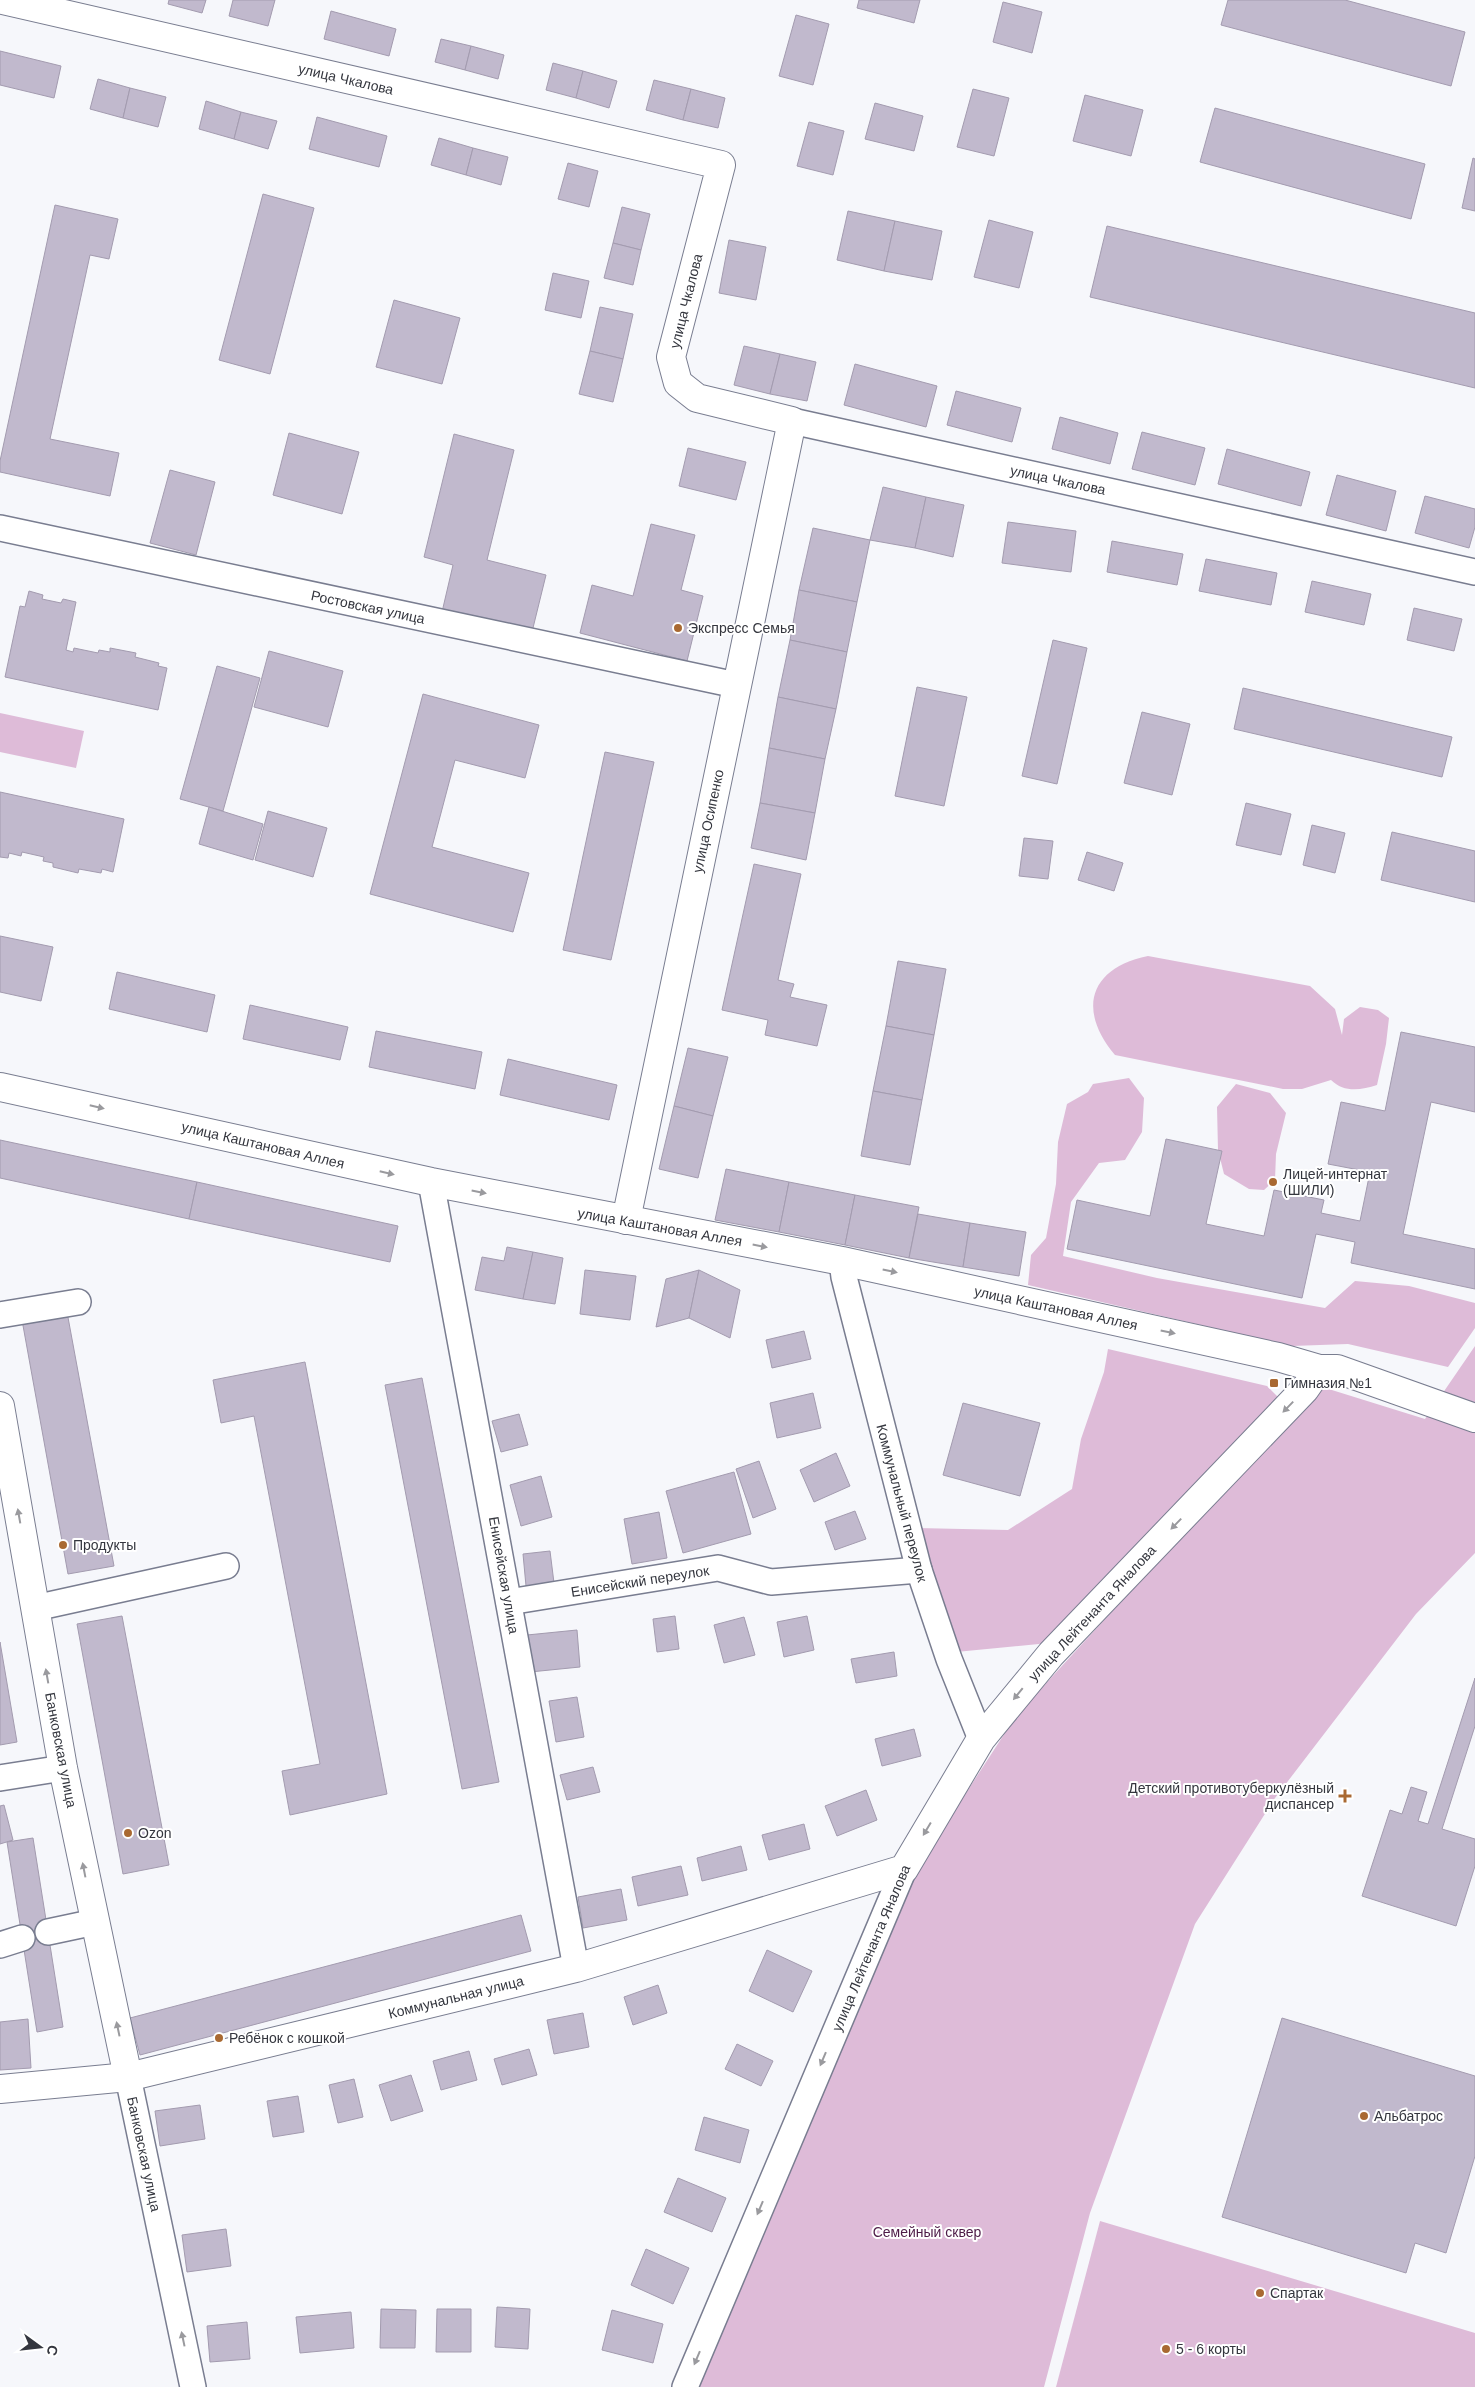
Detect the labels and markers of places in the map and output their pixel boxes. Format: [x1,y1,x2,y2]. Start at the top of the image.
place label: Экспресс Семья [688,620,795,636]
marker: Экспресс Семья [672,622,684,634]
place label: Лицей-интернат (ШИЛИ) [1283,1166,1388,1198]
marker: Лицей-интернат (ШИЛИ) [1267,1176,1279,1188]
place label: Гимназия №1 [1284,1375,1372,1391]
marker: Гимназия №1 [1268,1377,1280,1389]
place label: Продукты [73,1537,136,1553]
marker: Продукты [57,1539,69,1551]
place label: Детский противотуберкулёзный диспансер [1128,1780,1334,1812]
marker: Детский противотуберкулёзный диспансер [1338,1789,1352,1803]
place label: Ozon [138,1825,171,1841]
marker: Ozon [122,1827,134,1839]
place label: Ребёнок с кошкой [229,2030,345,2046]
marker: Ребёнок с кошкой [213,2032,225,2044]
place label: Альбатрос [1374,2108,1443,2124]
marker: Альбатрос [1358,2110,1370,2122]
place label: Спартак [1270,2285,1324,2301]
marker: Спартак [1254,2287,1266,2299]
place label: 5 - 6 корты [1176,2341,1246,2357]
marker: 5 - 6 корты [1160,2343,1172,2355]

